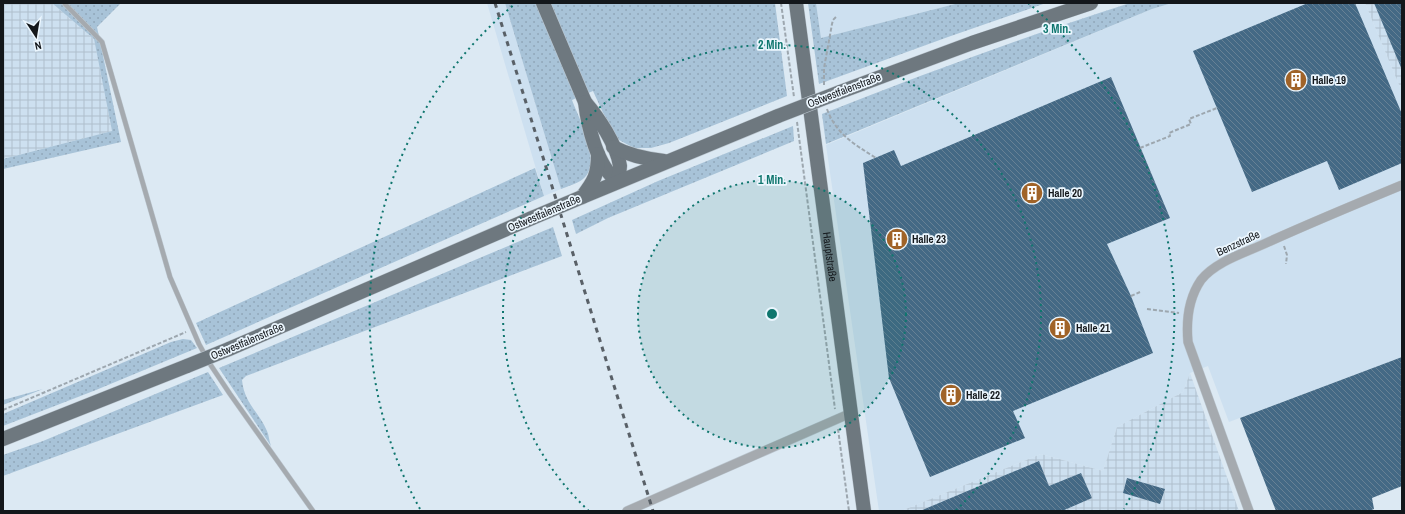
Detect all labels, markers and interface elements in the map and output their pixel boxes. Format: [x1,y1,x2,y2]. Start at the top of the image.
north arrow [16,16,56,56]
text: 3 Min. [1043,21,1071,37]
text: 2 Min. [758,37,786,53]
text: N [33,38,43,53]
building icon: Halle 19 [1283,67,1309,93]
street label: Ostwestfalenstraße [805,70,883,110]
place label: Halle 19 [1312,73,1346,87]
text: 1 Min. [758,172,786,188]
building icon: Halle 20 [1019,180,1045,206]
place label: Halle 20 [1048,186,1082,200]
street label: Ostwestfalenstraße [505,191,583,235]
building icon: Halle 23 [884,226,910,252]
street label: Benzstraße [1214,227,1262,259]
street label: Hauptstraße [820,231,840,282]
place label: Halle 23 [912,232,946,246]
centre of rings [765,307,779,321]
building icon: Halle 21 [1047,315,1073,341]
street label: Ostwestfalenstraße [208,319,286,363]
place label: Halle 21 [1076,321,1110,335]
building icon: Halle 22 [938,382,964,408]
place label: Halle 22 [966,388,1000,402]

